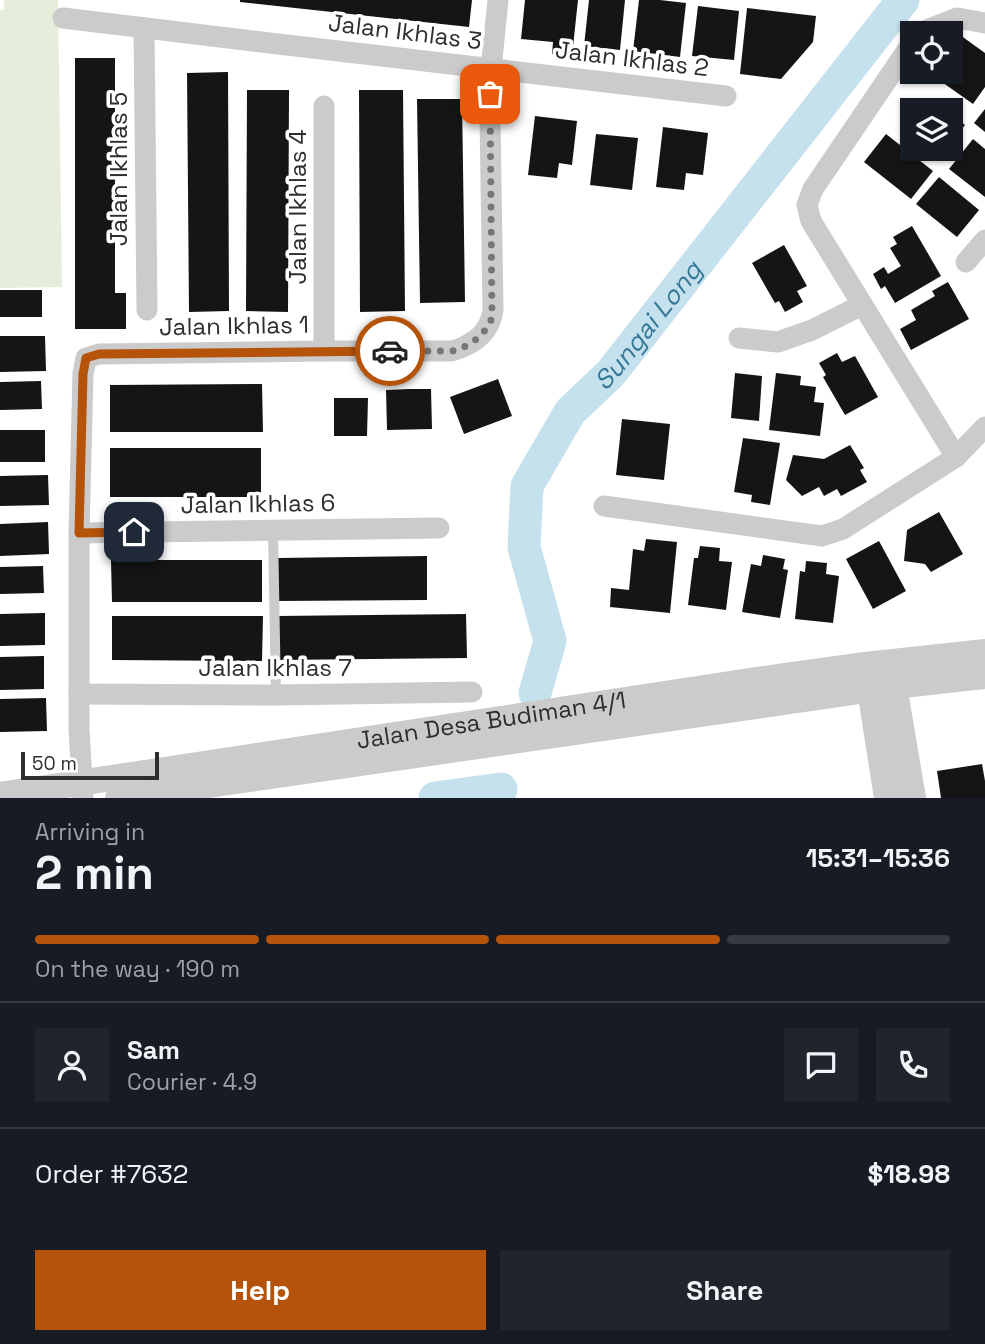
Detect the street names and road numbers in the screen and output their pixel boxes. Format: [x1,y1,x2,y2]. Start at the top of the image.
street label: Jalan Ikhlas 3 [327,7,484,56]
street label: Jalan Ikhlas 2 [554,34,711,83]
street label: Jalan Ikhlas 5 [103,92,134,246]
street label: Jalan Ikhlas 4 [282,130,313,284]
street label: Jalan Ikhlas 1 [159,309,309,342]
street label: Jalan Ikhlas 6 [180,487,336,520]
street label: Jalan Ikhlas 7 [198,652,352,683]
street label: Jalan Desa Budiman 4/1 [355,684,628,756]

